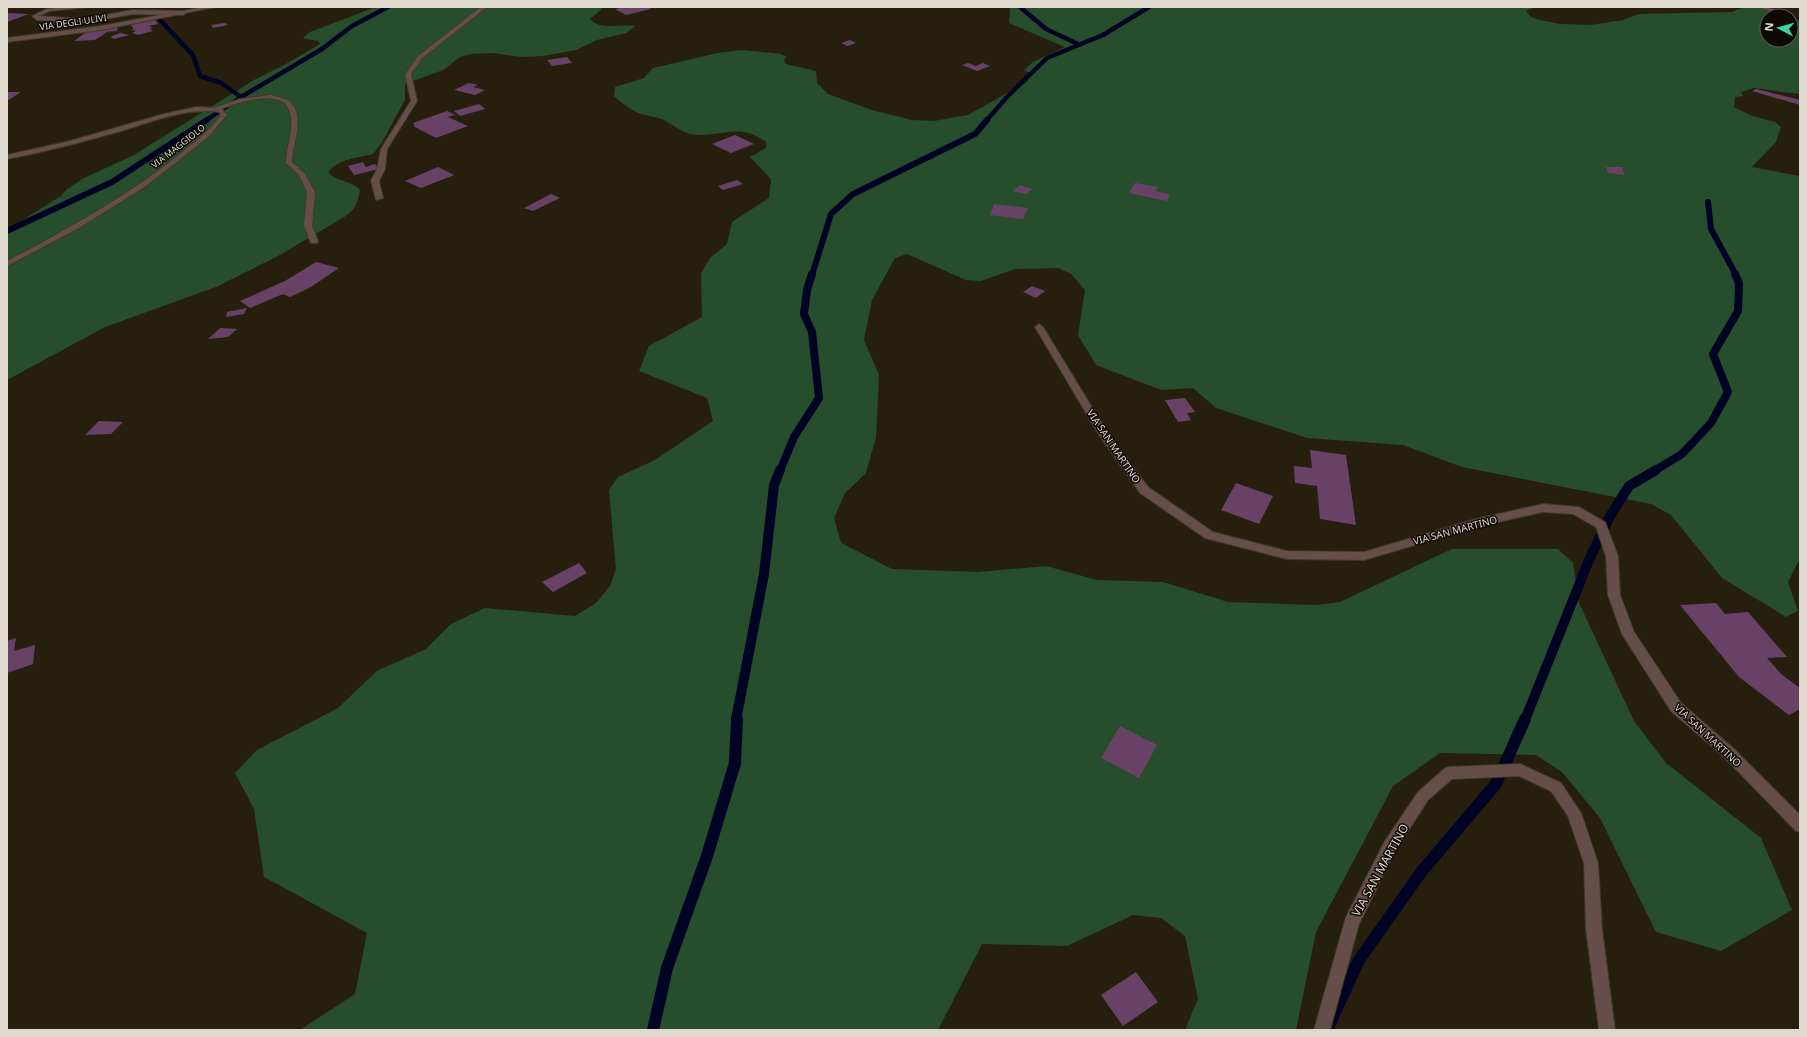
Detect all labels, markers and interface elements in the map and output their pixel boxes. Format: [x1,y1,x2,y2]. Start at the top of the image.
north arrow [1759,8,1799,48]
street label: VIA DEGLI ULIVI [39,11,107,33]
text: N [1761,22,1776,32]
street label: VIA MAGGIOLO [148,121,208,171]
street label: VIA SAN MARTINO [1084,406,1144,486]
street label: VIA SAN MARTINO [1411,512,1499,548]
street label: VIA SAN MARTINO [1672,700,1745,770]
street label: VIA SAN MARTINO [1347,820,1413,920]

